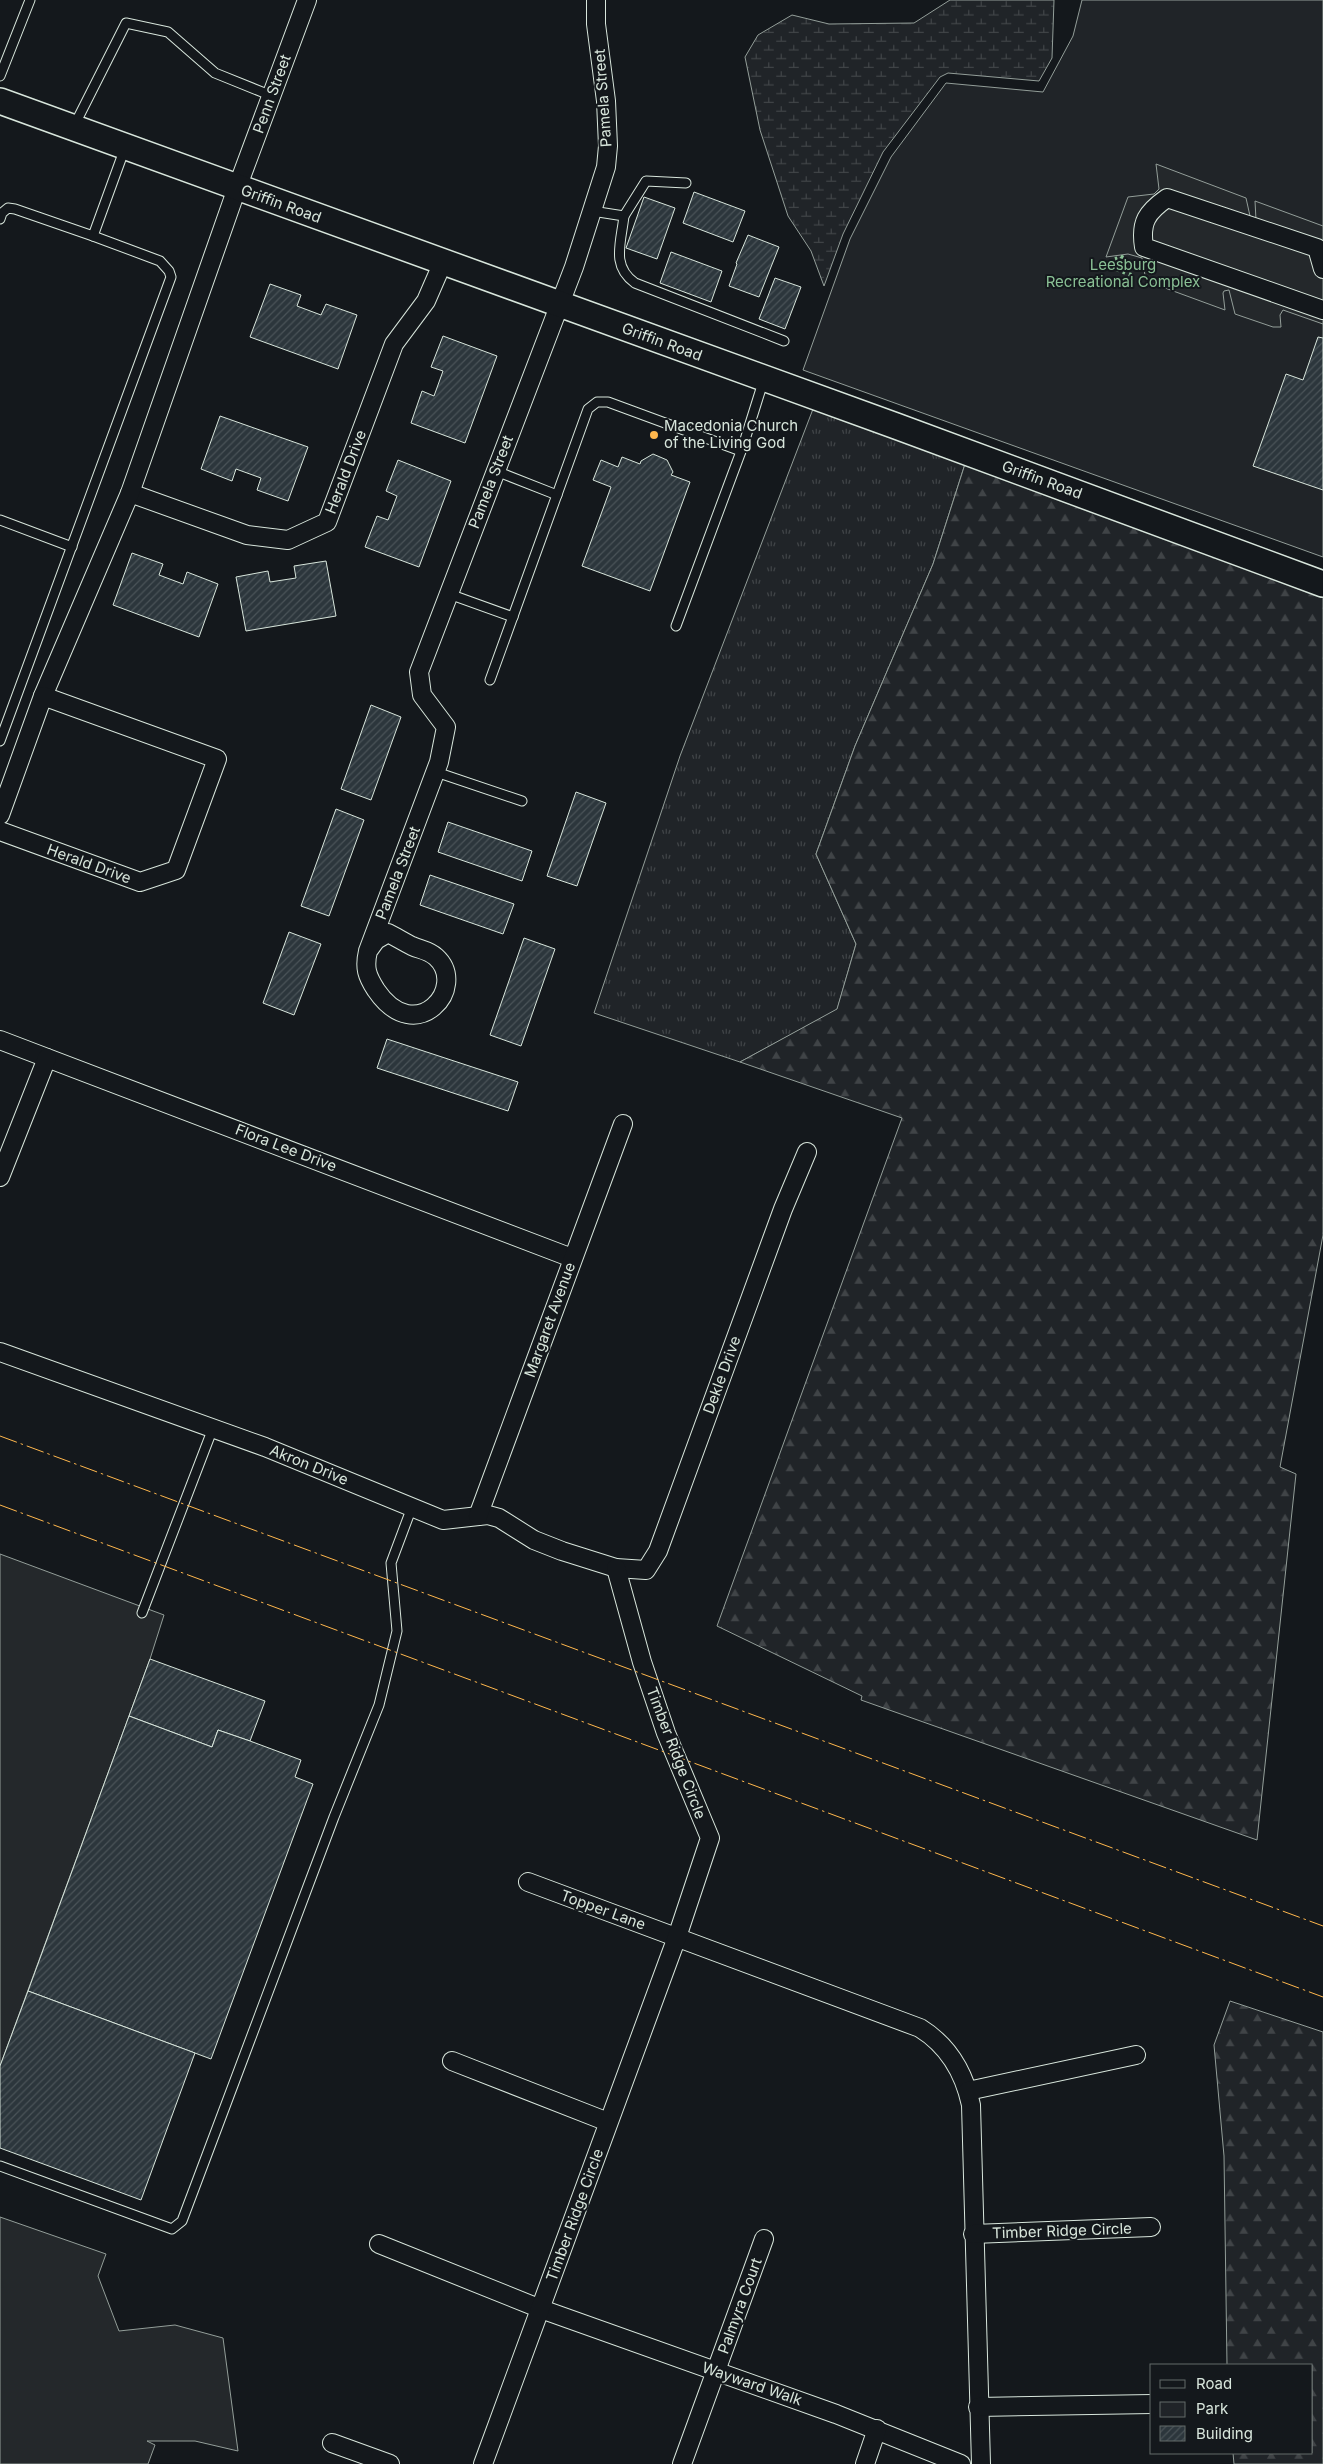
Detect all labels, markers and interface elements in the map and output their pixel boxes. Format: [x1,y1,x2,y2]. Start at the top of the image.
street label: Pamela Street [590,48,615,148]
street label: Penn Street [248,52,295,136]
street label: Griffin Road [238,180,324,227]
park label: Leesburg Recreational Complex [1046,255,1200,291]
street label: Griffin Road [619,318,705,365]
place label: Macedonia Church of the Living God [664,416,798,452]
street label: Herald Drive [321,427,370,516]
marker: Macedonia Church of the Living God [648,429,660,441]
street label: Pamela Street [464,432,517,531]
street label: Griffin Road [999,456,1085,503]
street label: Pamela Street [371,823,424,922]
street label: Herald Drive [44,840,134,888]
street label: Flora Lee Drive [233,1119,340,1176]
street label: Margaret Avenue [520,1260,579,1380]
street label: Dekle Drive [699,1333,744,1416]
street label: Akron Drive [267,1440,351,1489]
street label: Timber Ridge Circle [643,1684,710,1821]
street label: Topper Lane [558,1885,648,1934]
street label: Timber Ridge Circle [542,2146,607,2284]
street label: Timber Ridge Circle [992,2219,1132,2242]
street label: Palmyra Court [713,2255,766,2356]
street label: Wayward Walk [700,2358,805,2410]
legend [1150,2364,1313,2454]
text: Road [1196,2374,1232,2393]
text: Park [1196,2399,1229,2418]
text: Building [1196,2424,1253,2443]

